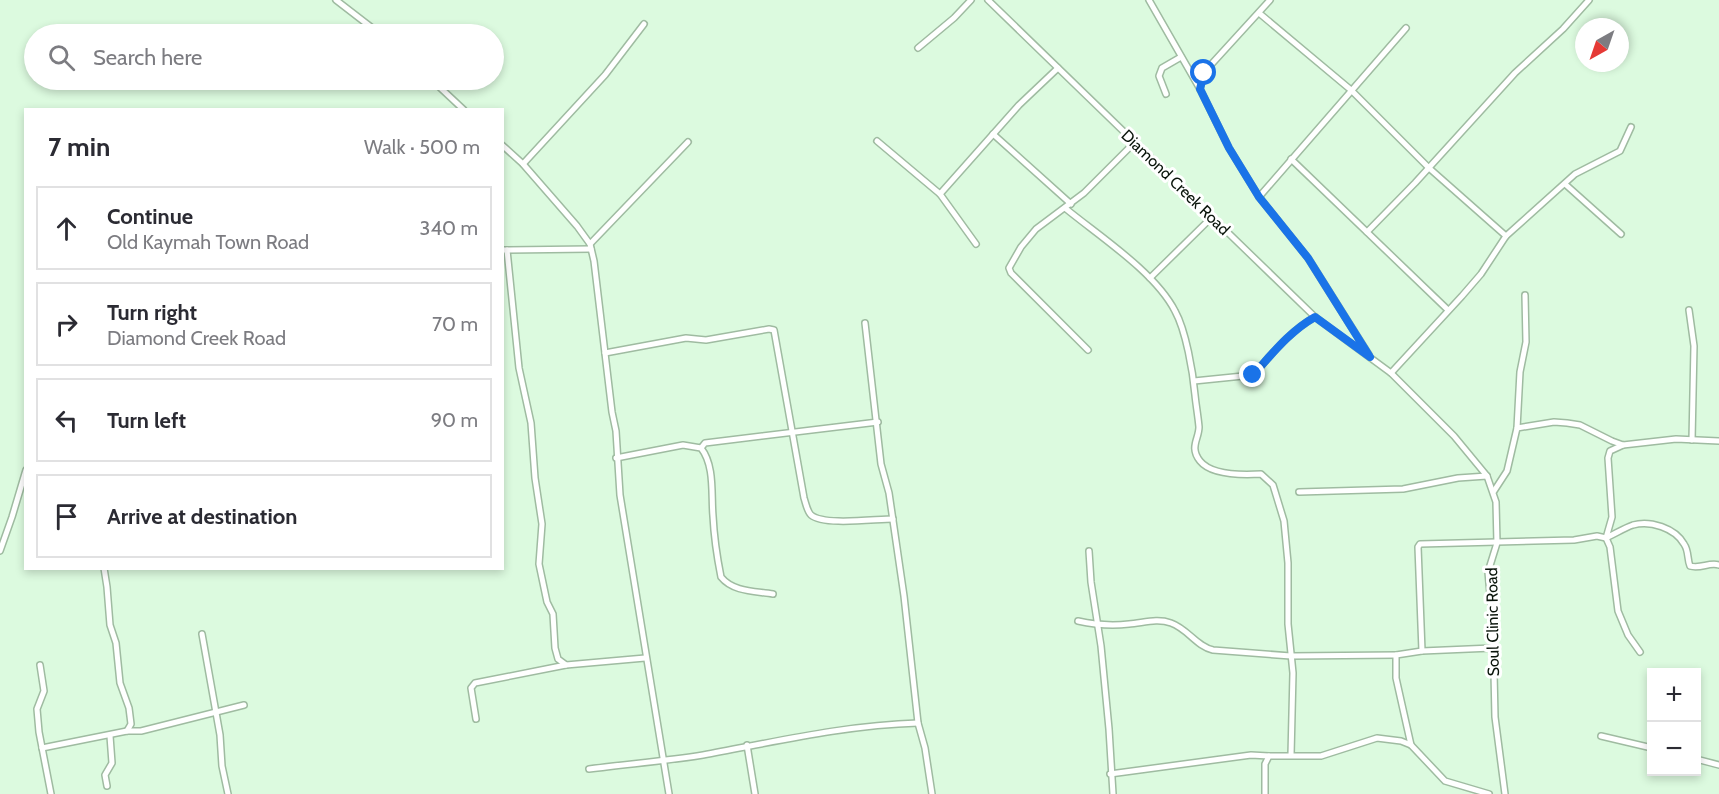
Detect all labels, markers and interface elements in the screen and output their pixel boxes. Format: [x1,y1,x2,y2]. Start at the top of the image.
north arrow [1575,18,1629,72]
search box [24,24,504,90]
icon: search [45,41,78,74]
text: Search here [93,44,202,71]
route start [1190,59,1216,85]
street label: Diamond Creek Road [1118,126,1234,239]
text: 7 min [48,131,110,163]
text: Walk · 500 m [364,135,480,159]
text: Continue [107,203,193,230]
icon: ahead [50,212,83,245]
text: 340 m [420,216,478,240]
text: Old Kaymah Town Road [107,230,309,254]
text: Turn right [107,299,197,326]
icon: right [50,308,83,341]
text: 70 m [432,312,478,336]
text: Diamond Creek Road [107,326,286,350]
route end [1239,361,1265,387]
icon: left [50,404,83,437]
text: Turn left [107,407,186,434]
text: 90 m [431,408,478,432]
icon: arrive [50,500,83,533]
text: Arrive at destination [107,503,297,530]
street label: Soul Clinic Road [1482,567,1503,677]
map controls [1647,668,1701,776]
button: + [1647,668,1701,722]
button: − [1647,722,1701,776]

